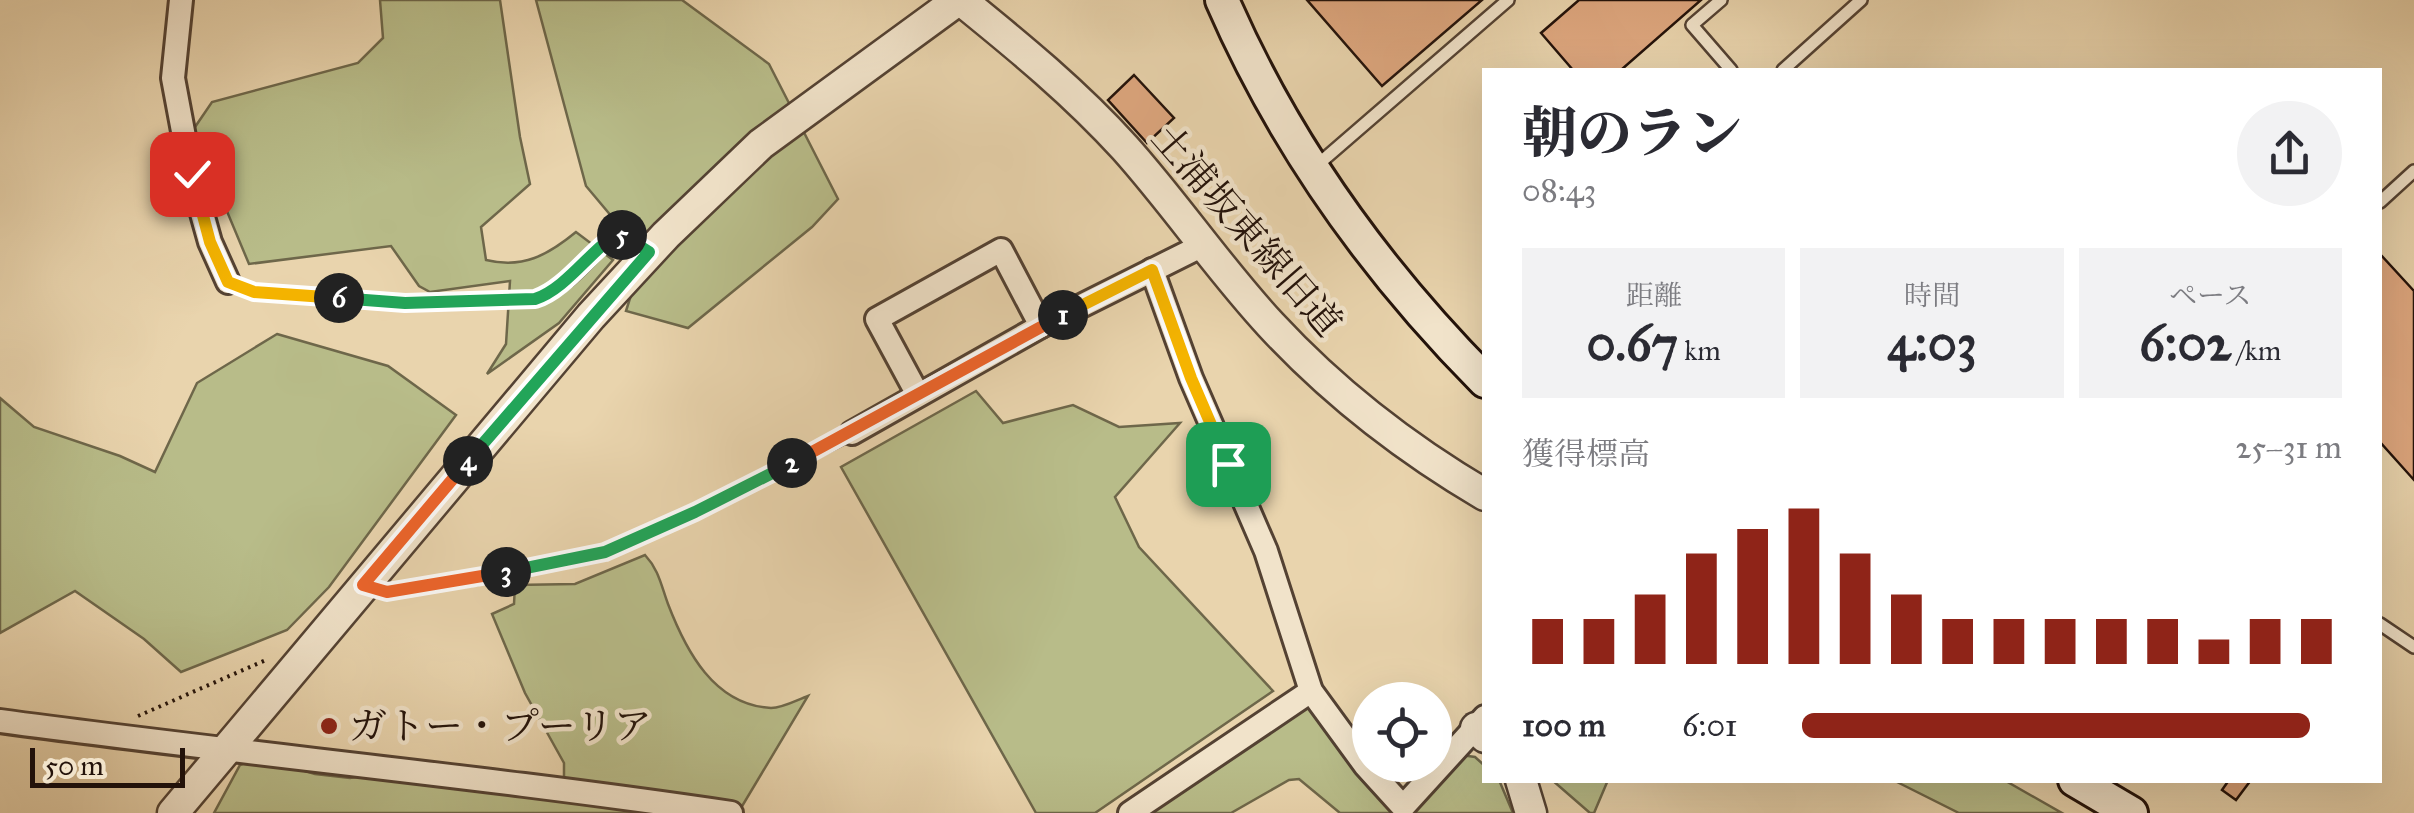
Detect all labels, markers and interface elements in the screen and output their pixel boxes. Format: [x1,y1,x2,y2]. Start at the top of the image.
text: 朝のラン [1522,100,1742,167]
button: share [2237,101,2342,206]
street label: 土浦坂東線旧道 [1142,115,1352,345]
pin [150,132,235,217]
icon: check [165,147,220,202]
text: 08:43 [1522,171,1596,210]
pin: 5 [597,210,647,260]
text: 5 [615,217,629,252]
pin: 6 [314,273,364,323]
text: 距離 [1626,278,1682,313]
text: 時間 [1904,278,1960,313]
text: ペース [2169,278,2252,313]
text: 6 [332,280,346,315]
pin: 1 [1038,290,1088,340]
text: 1 [1057,297,1069,332]
text: 0.67 [1586,313,1678,374]
text: 4:03 [1887,313,1977,374]
text: 6:02 [2139,313,2231,374]
text: km [1678,333,1721,368]
text: /km [2231,333,2281,368]
pin [1186,422,1271,507]
text: 25–31 m [2236,428,2342,467]
text: 獲得標高 [1522,435,1650,474]
pin: 4 [443,436,493,486]
icon: arrive [1201,437,1256,492]
pin: 2 [767,438,817,488]
text: 4 [460,443,476,478]
text: 2 [785,445,799,480]
pin: 3 [481,547,531,597]
text: 3 [500,554,512,589]
map controls [1352,682,1452,782]
button: locate [1352,682,1452,782]
place label: ガトー・プーリア [349,703,652,749]
text: 100 m [1522,706,1606,745]
text: 6:01 [1682,706,1737,745]
marker: ガトー・プーリア [318,715,340,737]
scale bar [30,743,185,788]
text: 50 m [45,748,104,783]

